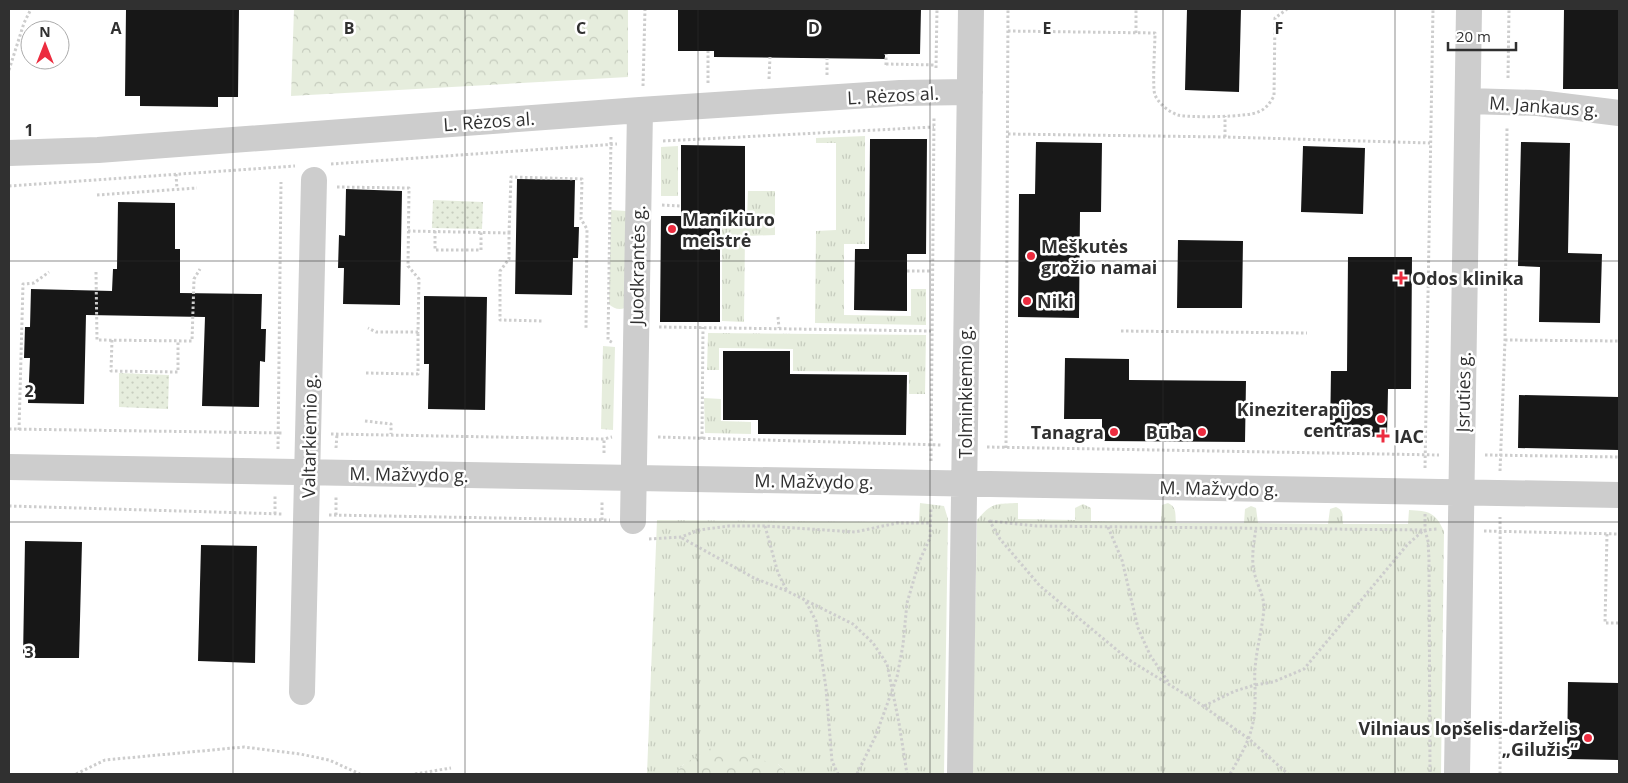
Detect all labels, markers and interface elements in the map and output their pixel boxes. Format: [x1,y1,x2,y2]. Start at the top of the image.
text: A [110,17,122,39]
text: B [344,17,354,39]
text: C [576,17,586,39]
text: D [808,17,820,39]
text: E [1043,17,1052,39]
text: F [1275,17,1283,39]
north arrow [20,20,70,70]
scale bar [1448,20,1516,52]
text: N [39,22,51,41]
text: 20 m [1456,26,1491,46]
street label: L. Rėzos al. [847,81,939,109]
street label: M. Jankaus g. [1488,90,1600,122]
street label: L. Rėzos al. [442,106,536,136]
text: 1 [24,119,34,141]
street label: Juodkrantės g. [624,205,650,327]
place label: Manikiūro meistrė [682,207,775,252]
marker: Manikiūro meistrė [666,223,678,235]
place label: Meškutės grožio namai [1041,234,1157,279]
marker: Meškutės grožio namai [1025,250,1037,262]
place label: Odos klinika [1412,266,1524,290]
marker: Odos klinika [1394,271,1408,285]
place label: Niki [1037,289,1074,313]
marker: Niki [1021,295,1033,307]
street label: Tolminkiemio g. [953,326,977,458]
street label: Įsruties g. [1450,351,1476,433]
street label: Valtarkiemio g. [296,374,322,498]
text: 2 [24,380,34,402]
place label: Kineziterapijos centras [1237,397,1371,442]
marker: Kineziterapijos centras [1375,413,1387,425]
place label: Tanagra [1031,420,1104,444]
place label: Būba [1146,420,1192,444]
place label: IAC [1394,424,1424,448]
marker: Tanagra [1108,426,1120,438]
marker: Būba [1196,426,1208,438]
marker: IAC [1376,429,1390,443]
street label: M. Mažvydo g. [349,461,469,487]
street label: M. Mažvydo g. [754,468,874,494]
street label: M. Mažvydo g. [1159,475,1279,501]
text: 3 [24,641,34,663]
place label: Vilniaus lopšelis-darželis „Gilužis“ [1359,716,1578,761]
marker: Vilniaus lopšelis-darželis „Gilužis“ [1582,732,1594,744]

